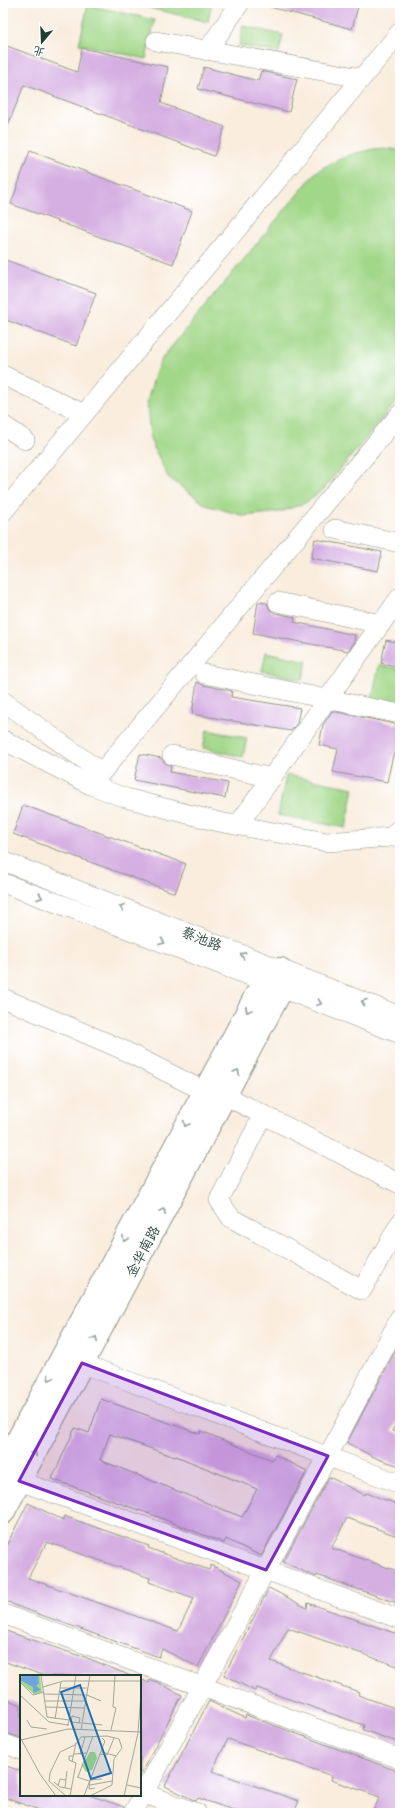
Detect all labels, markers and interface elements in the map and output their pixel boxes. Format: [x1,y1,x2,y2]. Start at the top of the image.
north arrow [22,22,62,62]
text: 北 [31,43,46,61]
one-way arrow [36,892,43,900]
one-way arrow [119,904,126,912]
street label: 蔡池路 [179,922,225,954]
one-way arrow [158,937,165,945]
one-way arrow [240,951,247,959]
one-way arrow [360,998,367,1006]
one-way arrow [315,999,322,1007]
one-way arrow [245,1006,253,1013]
one-way arrow [232,1069,240,1076]
one-way arrow [184,1120,191,1128]
one-way arrow [158,1208,165,1216]
street label: 金华南路 [120,1222,164,1280]
one-way arrow [122,1235,130,1242]
one-way arrow [90,1335,98,1343]
one-way arrow [48,1374,55,1381]
one-way arrow [30,1450,37,1458]
inset map [20,1675,141,1796]

